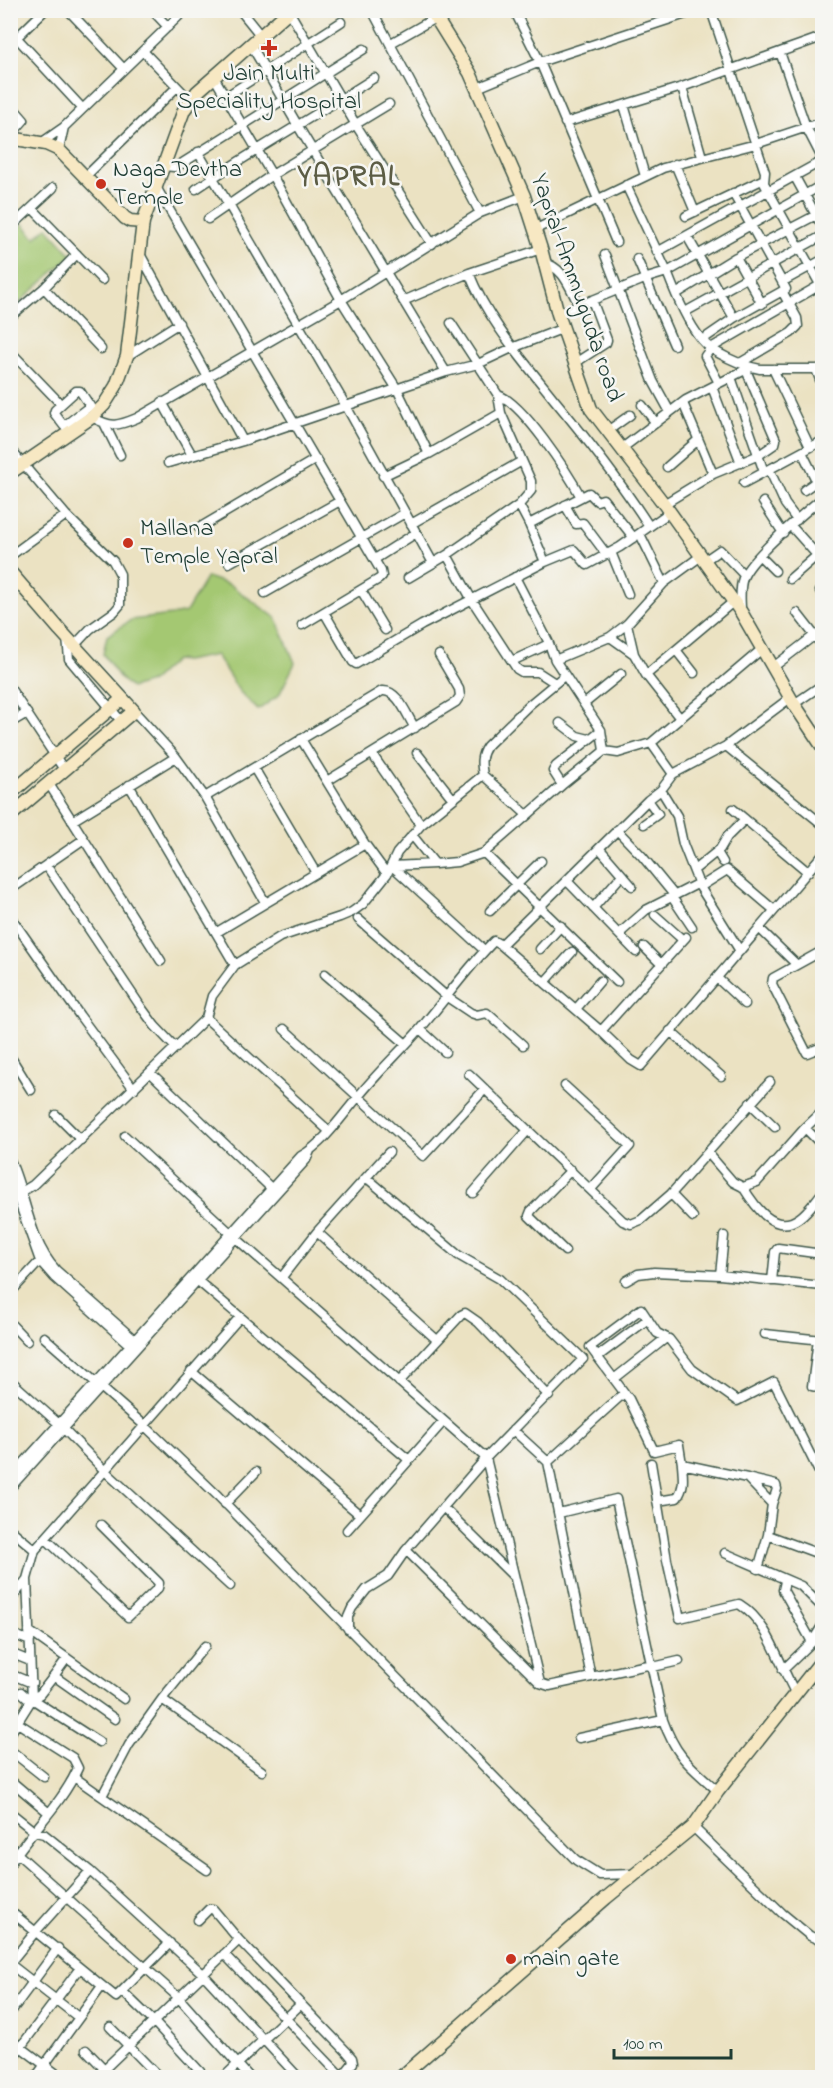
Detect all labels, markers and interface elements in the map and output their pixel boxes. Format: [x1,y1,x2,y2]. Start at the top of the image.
marker: Jain Multi Speciality Hospital [260,39,278,57]
place label: Jain Multi Speciality Hospital [177,57,361,121]
place label: Naga Devtha Temple [113,153,242,216]
district label: YAPRAL [297,156,401,200]
street label: Yapral-Ammuguda road [520,169,632,407]
marker: Naga Devtha Temple [94,177,108,191]
place label: Mallana Temple Yapral [140,512,278,575]
marker: Mallana Temple Yapral [121,536,135,550]
place label: main gate [523,1942,620,1977]
marker: main gate [504,1952,518,1966]
scale bar [614,2022,731,2060]
text: 100 m [623,2032,663,2058]

